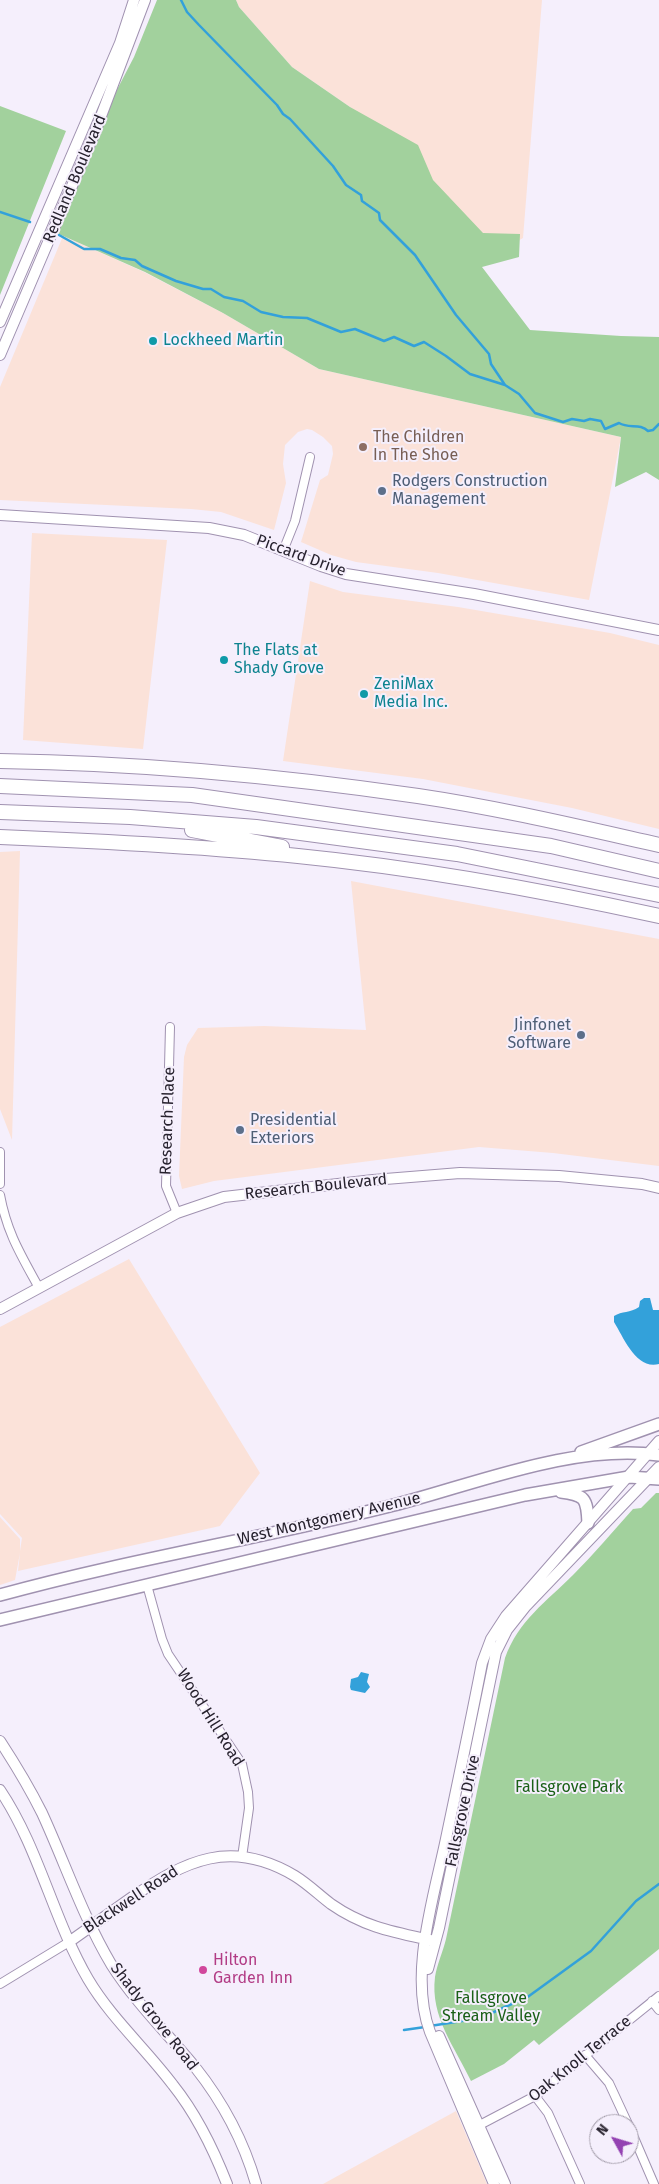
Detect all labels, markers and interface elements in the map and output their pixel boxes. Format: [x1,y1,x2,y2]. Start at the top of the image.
street label: Redland Boulevard [39,112,111,246]
place label: Lockheed Martin [163,331,283,351]
marker: Lockheed Martin [147,335,159,347]
place label: The Children In The Shoe [373,428,464,466]
marker: The Children In The Shoe [357,441,369,453]
place label: Rodgers Construction Management [392,472,548,510]
marker: Rodgers Construction Management [376,485,388,497]
street label: Piccard Drive [253,531,349,581]
place label: The Flats at Shady Grove [234,641,324,679]
marker: The Flats at Shady Grove [218,654,230,666]
place label: ZeniMax Media Inc. [374,675,448,713]
marker: ZeniMax Media Inc. [358,688,370,700]
place label: Jinfonet Software [507,1016,571,1054]
marker: Jinfonet Software [575,1029,587,1041]
street label: Research Place [157,1067,179,1175]
place label: Presidential Exteriors [250,1111,337,1149]
marker: Presidential Exteriors [234,1124,246,1136]
street label: Research Boulevard [244,1170,388,1204]
street label: West Montgomery Avenue [236,1489,422,1549]
street label: Wood Hill Road [172,1666,248,1770]
street label: Fallsgrove Drive [442,1753,484,1869]
park label: Fallsgrove Park [515,1778,623,1798]
street label: Blackwell Road [80,1862,182,1938]
place label: Hilton Garden Inn [213,1951,293,1989]
street label: Shady Grove Road [106,1959,202,2075]
marker: Hilton Garden Inn [197,1964,209,1976]
park label: Fallsgrove Stream Valley [442,1989,540,2027]
street label: Oak Knoll Terrace [525,2012,635,2106]
north arrow [589,2114,639,2164]
text: N [593,2121,612,2139]

